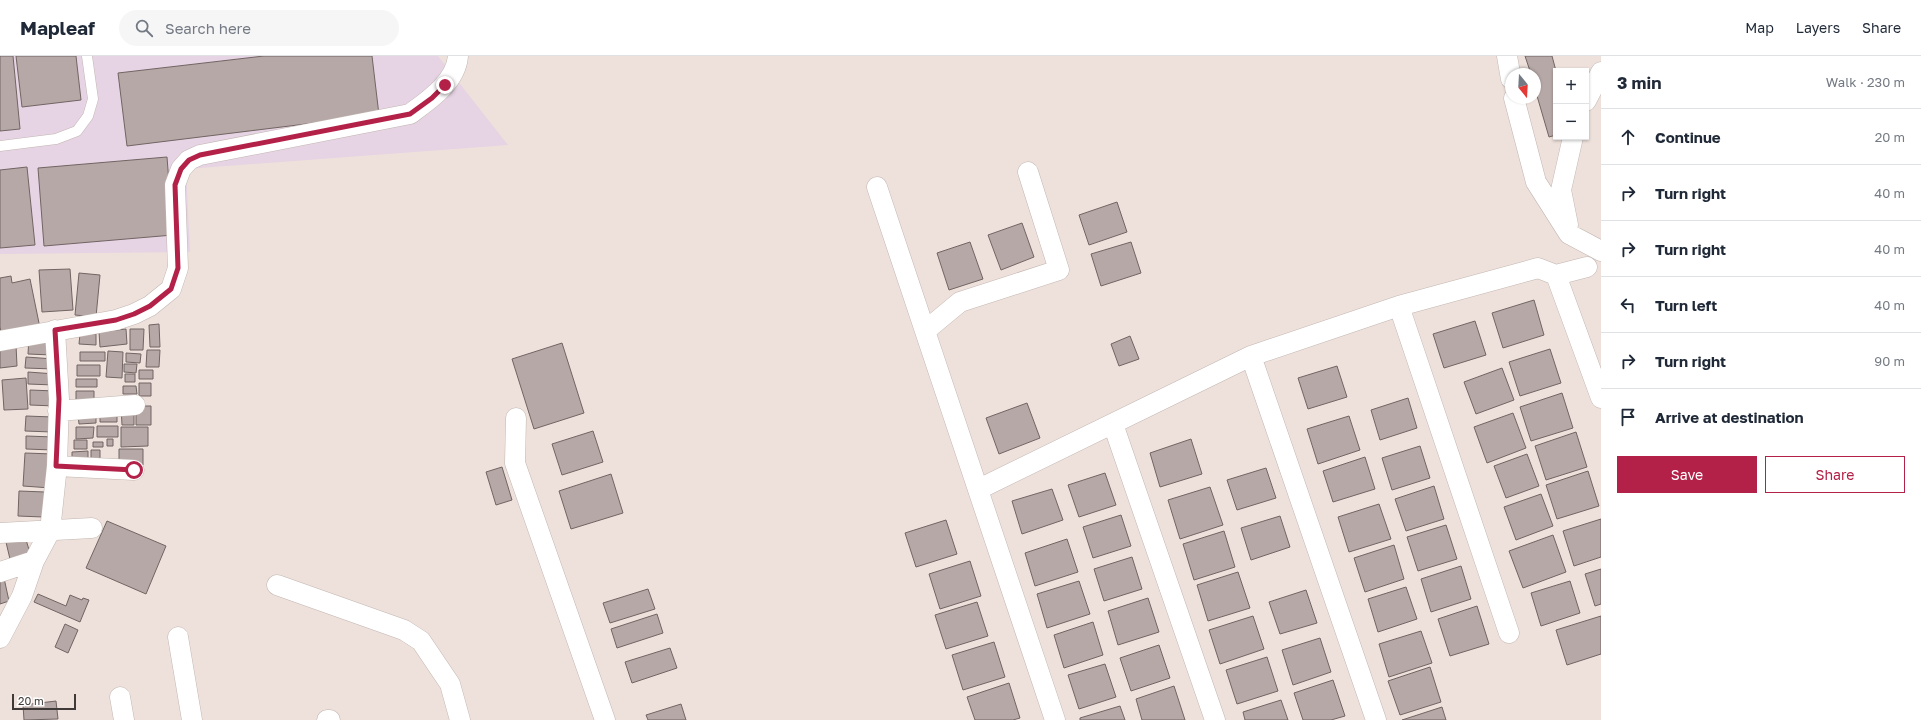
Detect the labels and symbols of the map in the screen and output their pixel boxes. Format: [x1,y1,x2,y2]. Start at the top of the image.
north arrow [1505,68,1541,104]
route end [436,76,454,94]
route start [125,461,143,479]
scale bar [12,692,76,711]

